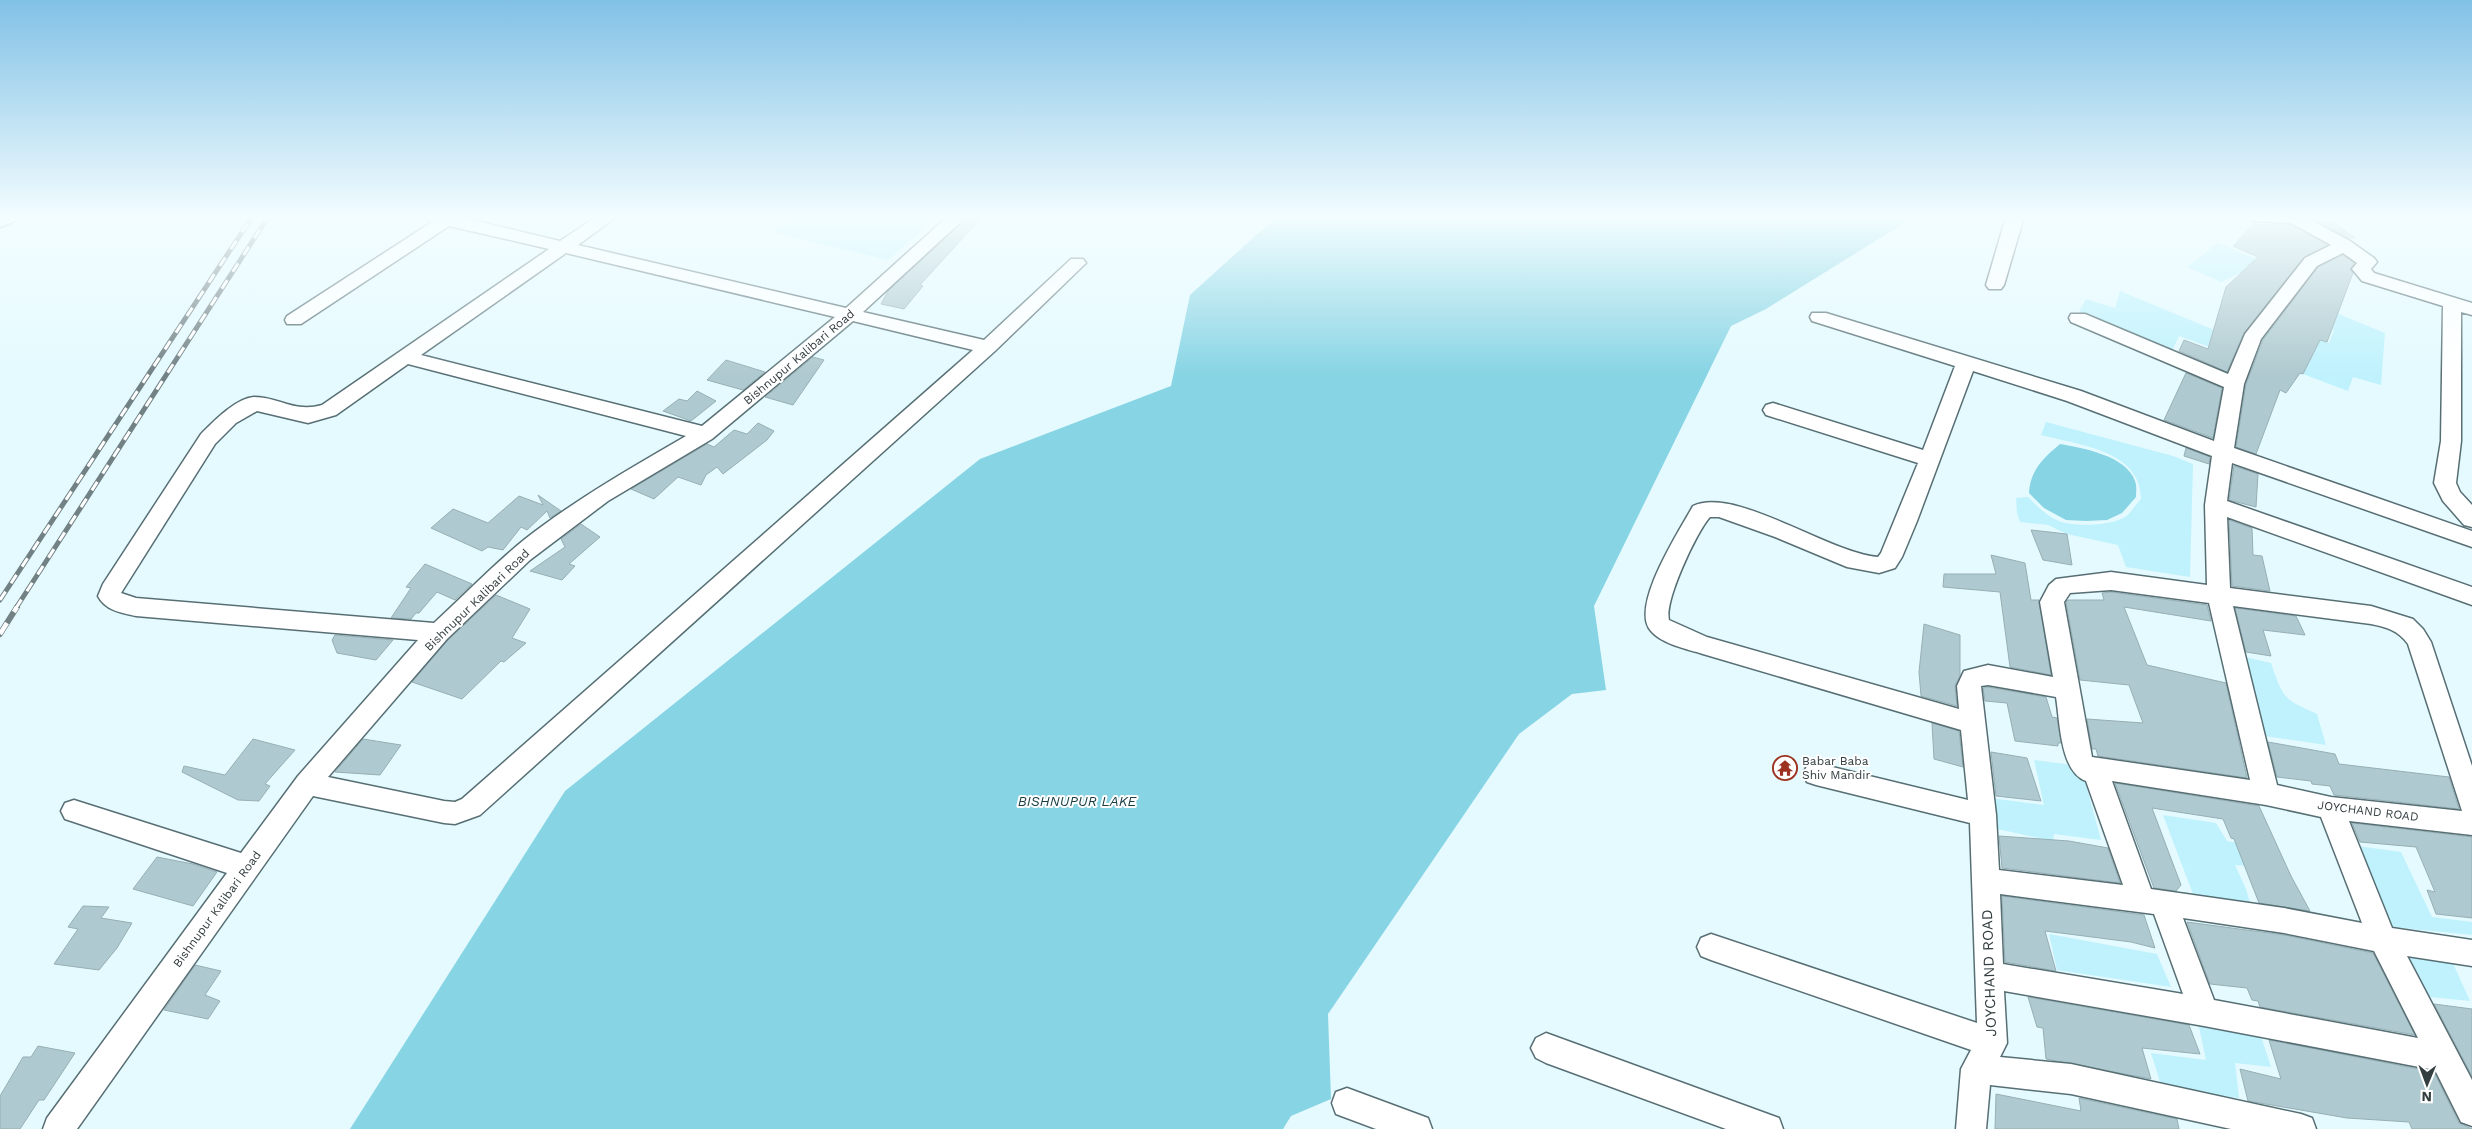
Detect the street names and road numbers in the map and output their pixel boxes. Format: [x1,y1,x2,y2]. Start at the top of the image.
street label: Bishnupur Kalibari Road [741,307,857,407]
street label: Bishnupur Kalibari Road [422,546,532,654]
street label: JOYCHAND ROAD [2317,798,2419,824]
street label: Bishnupur Kalibari Road [170,848,264,970]
street label: JOYCHAND ROAD [1978,909,2000,1037]

